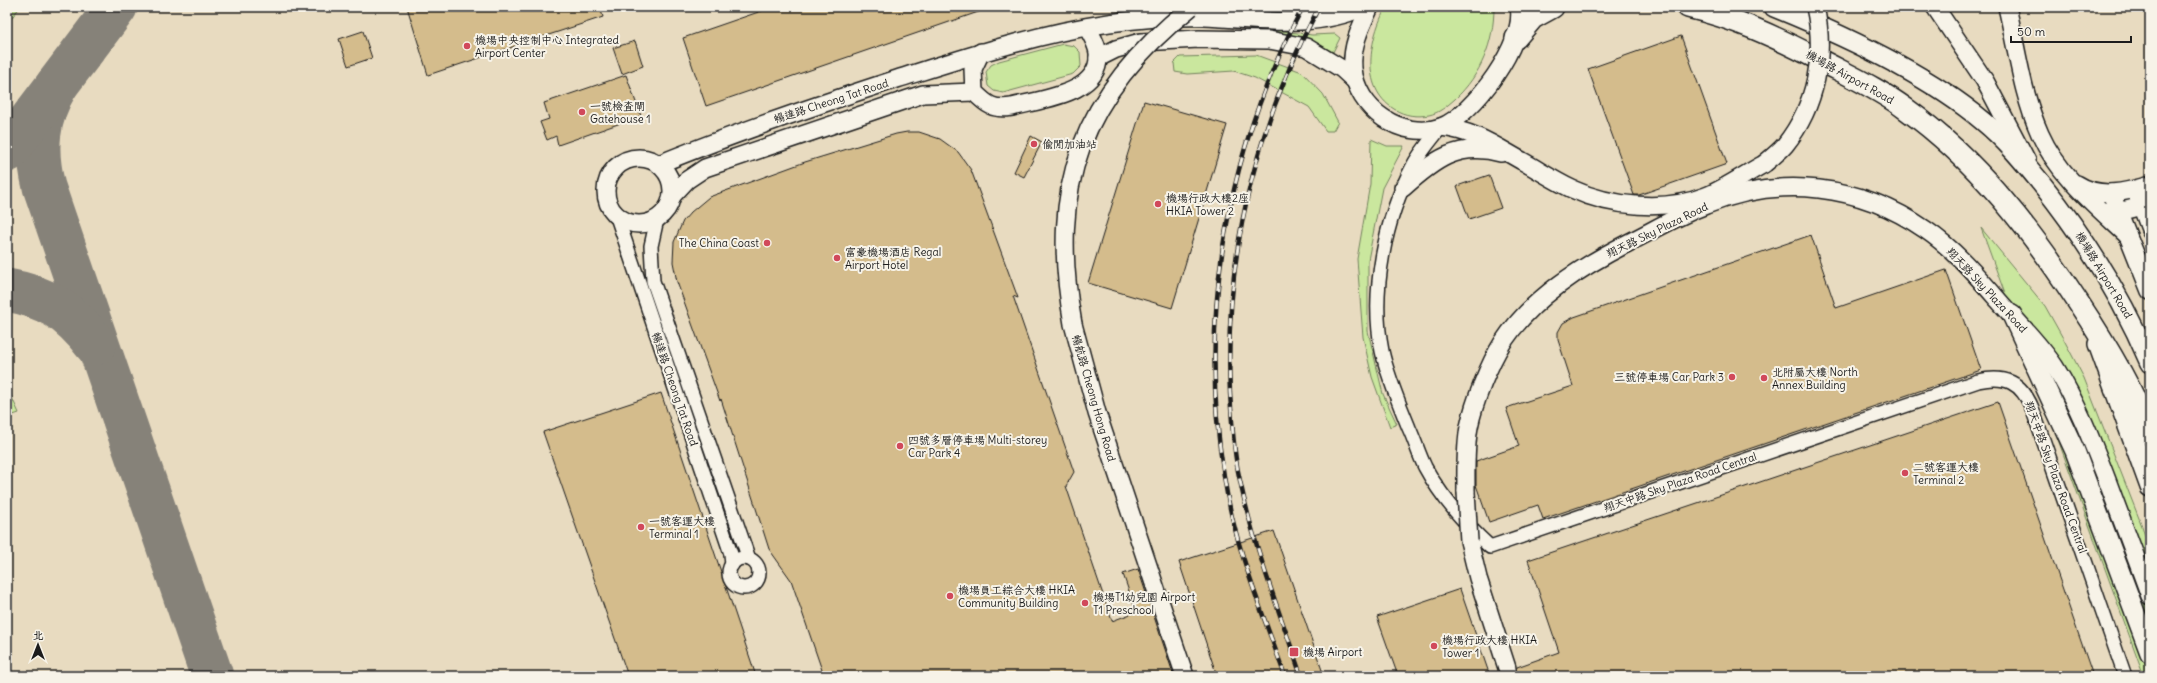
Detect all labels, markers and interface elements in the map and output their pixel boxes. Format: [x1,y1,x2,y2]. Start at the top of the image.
scale bar [2011,18,2131,44]
text: 50 m [2017,24,2046,39]
place label: 機場中央控制中心 Integrated Airport Center [475,33,619,60]
marker: 機場中央控制中心 Integrated Airport Center [462,41,472,51]
street label: 機場路 Airport Road [1803,47,1897,107]
street label: 暢達路 Cheong Tat Road [772,76,891,126]
place label: 一號檢查閘 Gatehouse 1 [590,99,651,126]
marker: 一號檢查閘 Gatehouse 1 [577,107,587,117]
place label: 偷閒加油站 [1042,137,1097,151]
marker: 偷閒加油站 [1029,139,1039,149]
place label: 機場行政大樓2座 HKIA Tower 2 [1166,191,1249,218]
marker: 機場行政大樓2座 HKIA Tower 2 [1153,199,1163,209]
street label: 翔天路 Sky Plaza Road [1604,199,1711,261]
street label: 機場路 Airport Road [2073,229,2136,321]
place label: The China Coast [679,236,759,250]
marker: The China Coast [762,238,772,248]
street label: 翔天路 Sky Plaza Road [1944,244,2030,336]
place label: 富豪機場酒店 Regal Airport Hotel [845,245,941,272]
marker: 富豪機場酒店 Regal Airport Hotel [832,253,842,263]
street label: 暢達路 Cheong Tat Road [649,330,701,448]
street label: 暢航路 Cheong Hong Road [1069,333,1119,464]
place label: 北附屬大樓 North Annex Building [1772,365,1858,392]
place label: 三號停車場 Car Park 3 [1614,370,1724,384]
marker: 三號停車場 Car Park 3 [1727,372,1737,382]
marker: 北附屬大樓 North Annex Building [1759,373,1769,383]
street label: 翔天中路 Sky Plaza Road Central [2022,399,2090,555]
place label: 四號多層停車場 Multi-storey Car Park 4 [908,433,1047,460]
marker: 四號多層停車場 Multi-storey Car Park 4 [895,441,905,451]
street label: 翔天中路 Sky Plaza Road Central [1602,449,1758,515]
place label: 二號客運大樓 Terminal 2 [1913,460,1979,487]
marker: 二號客運大樓 Terminal 2 [1900,468,1910,478]
place label: 一號客運大樓 Terminal 1 [649,514,715,541]
marker: 一號客運大樓 Terminal 1 [636,522,646,532]
place label: 機場員工綜合大樓 HKIA Community Building [958,583,1075,610]
place label: 機場T1幼兒園 Airport T1 Preschool [1093,590,1195,617]
marker: 機場員工綜合大樓 HKIA Community Building [945,591,955,601]
marker: 機場T1幼兒園 Airport T1 Preschool [1080,598,1090,608]
north arrow [18,625,58,665]
text: 北 [33,628,44,642]
place label: 機場行政大樓 HKIA Tower 1 [1442,633,1537,660]
marker: 機場行政大樓 HKIA Tower 1 [1429,641,1439,651]
place label: 機場 Airport [1303,645,1363,659]
marker: 機場 Airport [1288,646,1300,658]

